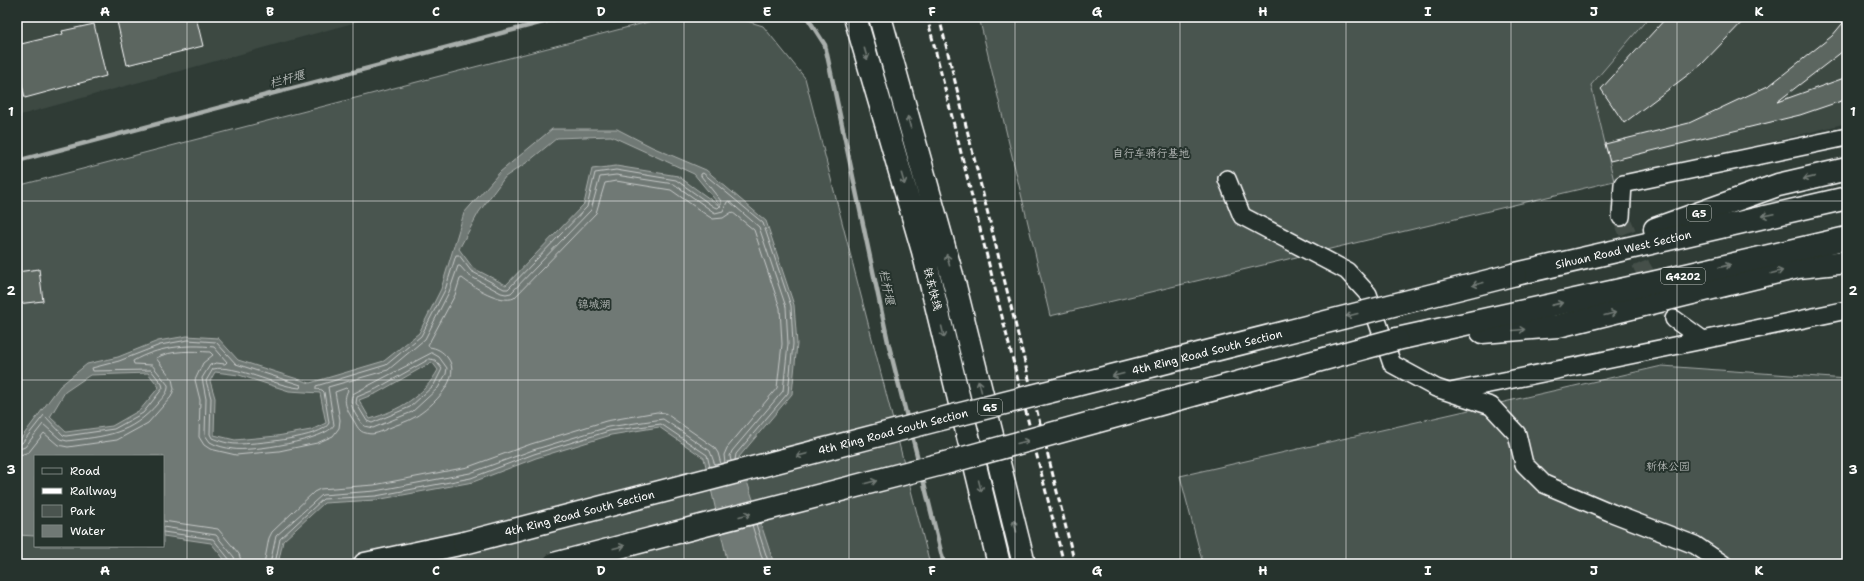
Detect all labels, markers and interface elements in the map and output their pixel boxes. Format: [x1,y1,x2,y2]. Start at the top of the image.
text: A [100,3,110,20]
text: B [266,3,274,20]
text: C [432,3,440,20]
text: D [596,3,606,20]
text: E [763,3,772,20]
text: F [928,3,936,20]
text: G [1092,3,1103,20]
text: H [1258,3,1268,20]
text: I [1424,3,1432,20]
text: J [1590,3,1598,20]
text: K [1755,3,1764,20]
one-way arrow [863,48,870,61]
water label: 栏杆堰 [268,66,308,91]
text: 1 [8,103,14,120]
text: 1 [1850,103,1856,120]
one-way arrow [905,115,913,128]
park label: 自行车骑行基地 [1113,146,1190,161]
one-way arrow [900,173,907,186]
one-way arrow [1803,175,1816,182]
road number: G5 [1687,205,1711,221]
one-way arrow [1762,212,1775,220]
street label: Sihuan Road West Section [1554,227,1693,273]
one-way arrow [944,254,951,267]
one-way arrow [1718,262,1731,270]
street label: 铁东快线 [920,266,945,312]
water label: 栏杆堰 [875,268,899,308]
road number: G4202 [1661,268,1705,284]
one-way arrow [1770,268,1783,275]
one-way arrow [1472,280,1485,288]
text: 2 [6,282,16,299]
text: 2 [1848,282,1858,299]
park label: 锦城湖 [578,297,611,312]
one-way arrow [1550,300,1563,308]
one-way arrow [1603,310,1616,317]
one-way arrow [1346,312,1359,320]
one-way arrow [940,325,947,338]
street label: 4th Ring Road South Section [1130,326,1284,379]
one-way arrow [1512,326,1525,333]
one-way arrow [1112,371,1125,379]
one-way arrow [976,380,983,393]
road number: G5 [978,399,1002,415]
street label: 4th Ring Road South Section [816,405,970,459]
one-way arrow [1017,438,1030,445]
one-way arrow [796,452,809,459]
legend [34,455,164,547]
park label: 新体公园 [1646,459,1690,474]
text: 3 [6,461,16,478]
text: 3 [1848,461,1858,478]
text: Road [70,463,101,479]
one-way arrow [864,478,877,486]
one-way arrow [977,479,984,492]
text: Railway [70,483,117,499]
street label: 4th Ring Road South Section [503,487,656,540]
text: Park [70,503,96,519]
one-way arrow [738,511,751,518]
one-way arrow [1010,520,1018,533]
text: Water [70,523,106,539]
one-way arrow [612,543,625,551]
text: A [100,562,110,579]
text: B [266,562,274,579]
text: C [432,562,440,579]
text: D [596,562,606,579]
text: E [763,562,772,579]
text: F [928,562,936,579]
text: G [1092,562,1103,579]
text: H [1258,562,1268,579]
text: I [1424,562,1432,579]
text: J [1590,562,1598,579]
text: K [1755,562,1764,579]

